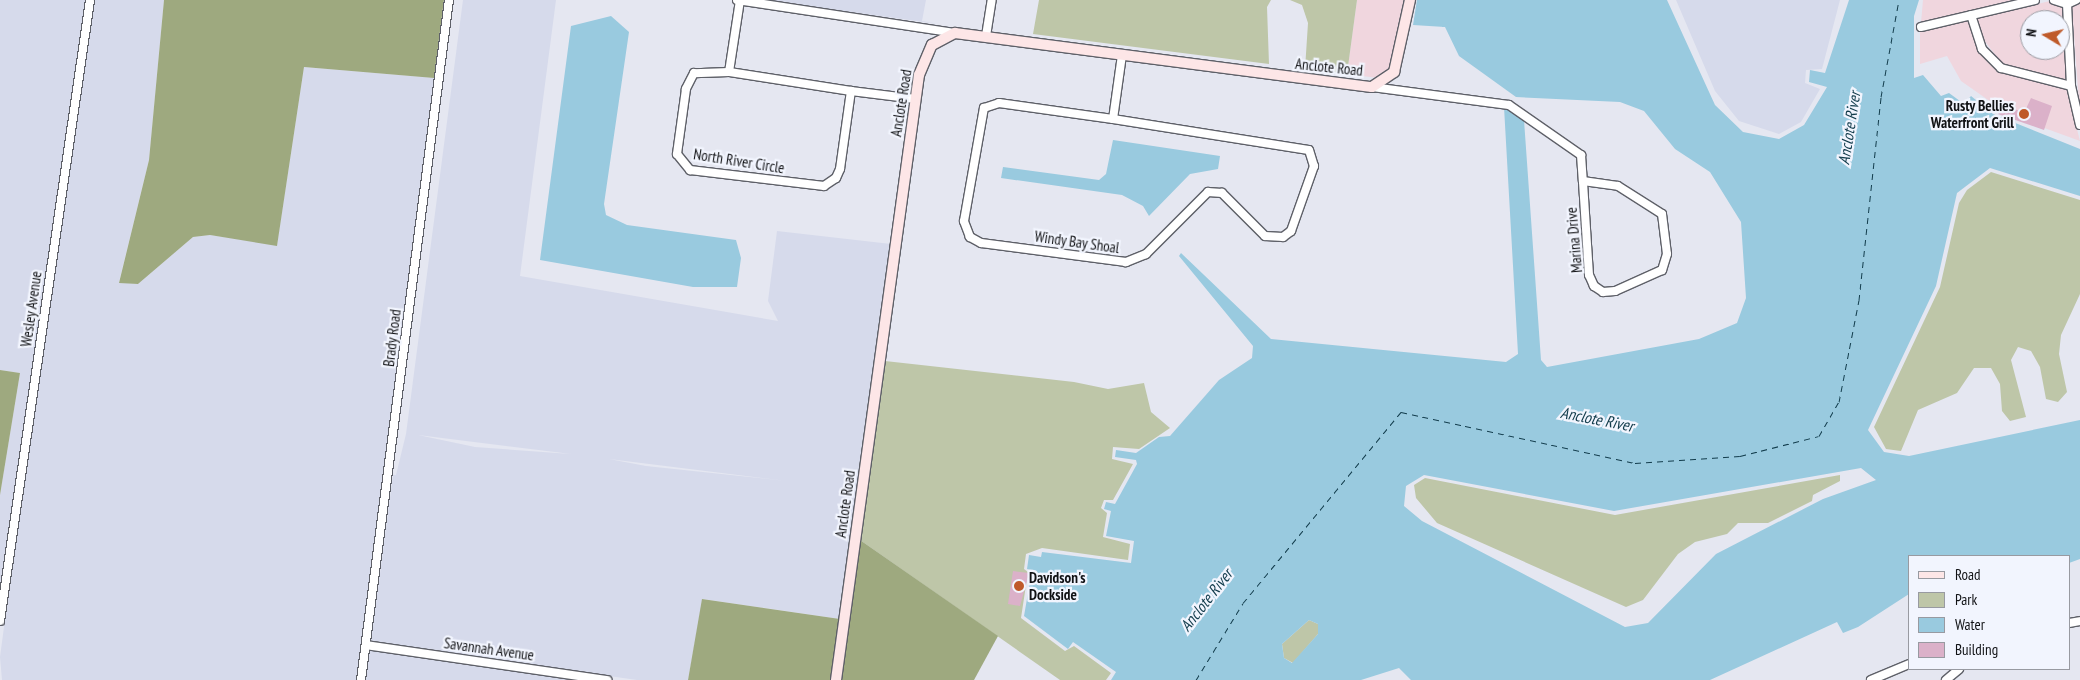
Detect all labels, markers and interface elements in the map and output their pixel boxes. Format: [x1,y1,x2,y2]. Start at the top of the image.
north arrow [2020,10,2070,60]
text: N [2022,28,2041,38]
street label: Anclote Road [1294,54,1364,80]
street label: Anclote Road [887,68,915,138]
water label: Anclote River [1834,90,1864,166]
place label: Rusty Bellies Waterfront Grill [1931,96,2014,131]
marker: Rusty Bellies Waterfront Grill [2018,108,2030,120]
street label: North River Circle [692,145,786,177]
street label: Marina Drive [1562,206,1586,274]
street label: Windy Bay Shoal [1033,227,1121,257]
street label: Wesley Avenue [17,270,45,348]
street label: Brady Road [380,308,404,368]
water label: Anclote River [1559,403,1635,435]
street label: Anclote Road [831,469,859,539]
legend [1908,555,2070,670]
water label: Anclote River [1176,565,1236,635]
text: Road [1955,565,1981,584]
place label: Davidson's Dockside [1029,568,1085,603]
marker: Davidson's Dockside [1013,580,1025,592]
text: Park [1955,590,1977,609]
text: Water [1955,615,1985,634]
street label: Savannah Avenue [443,634,535,664]
text: Building [1955,640,1998,659]

